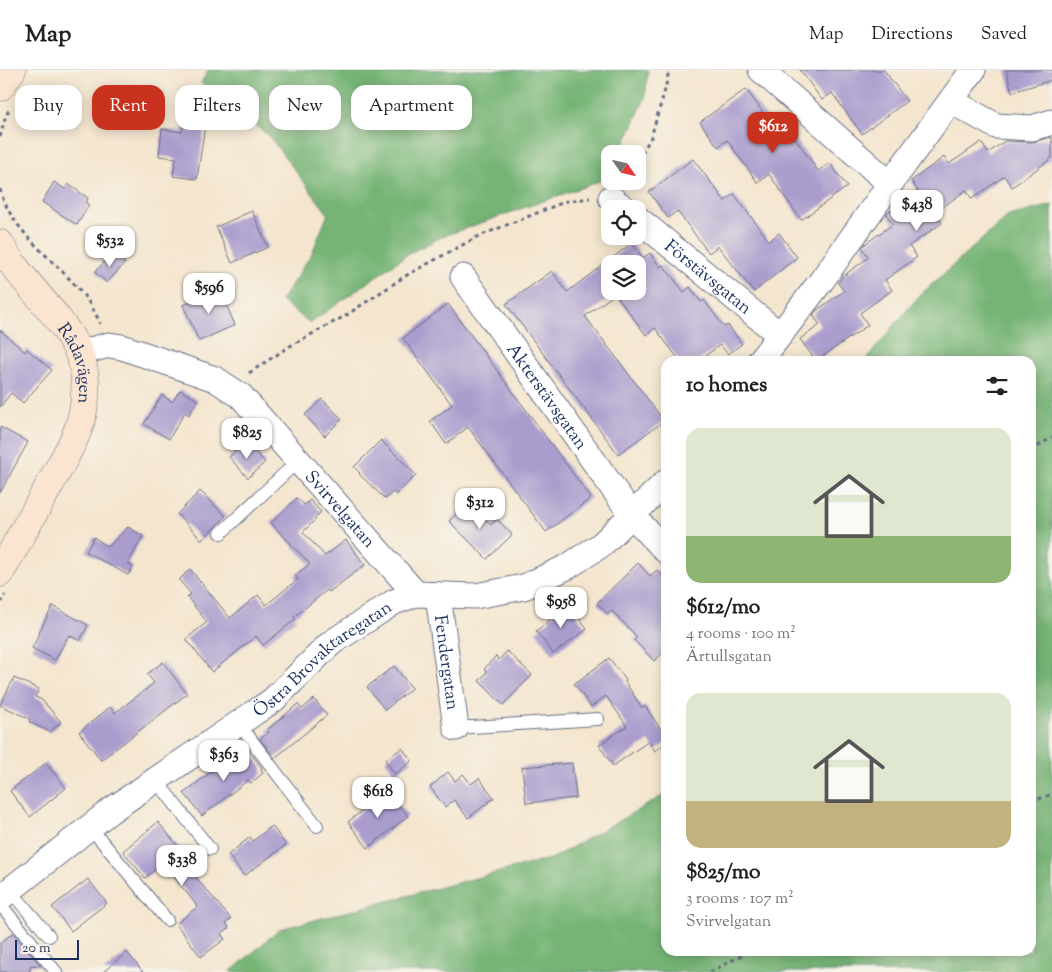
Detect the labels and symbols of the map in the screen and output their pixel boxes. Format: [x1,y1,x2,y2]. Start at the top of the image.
pin: $612 [743,112,803,154]
north arrow [601,145,646,190]
pin: $438 [887,190,947,232]
pin: $532 [80,226,140,268]
street label: Förstävsgatan [658,234,757,322]
pin: $596 [179,272,239,315]
street label: Rådavägen [50,318,96,405]
street label: Akterstävsgatan [499,339,593,456]
pin: $825 [217,418,277,460]
street label: Svirvelgatan [298,465,381,555]
pin: $312 [450,488,510,530]
pin: $958 [531,586,591,629]
street label: Östra Brovaktaregatan [248,595,398,725]
street label: Fendergatan [426,613,464,712]
pin: $363 [194,740,254,782]
pin: $618 [348,776,408,819]
pin: $338 [152,844,212,887]
scale bar [15,937,79,960]

